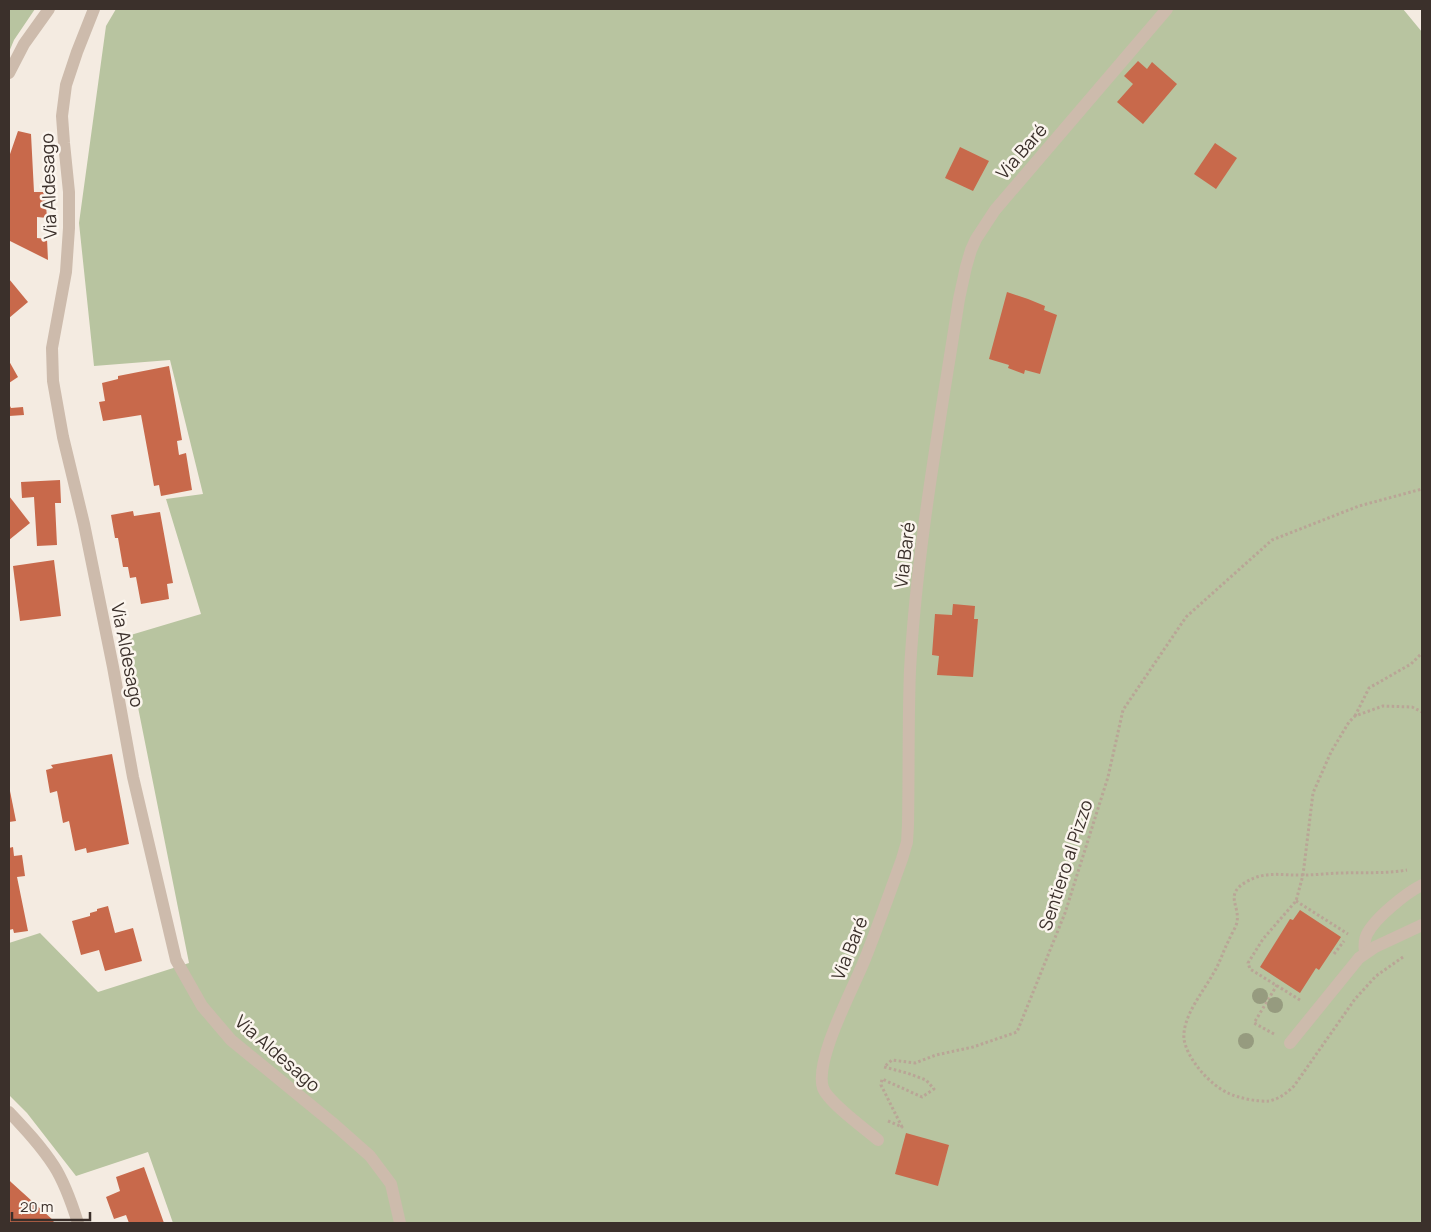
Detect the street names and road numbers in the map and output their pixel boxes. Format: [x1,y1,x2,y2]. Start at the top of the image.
street label: Via Baré [990,118,1052,184]
street label: Via Aldesago [34,133,62,239]
street label: Via Baré [888,521,920,589]
street label: Via Aldesago [106,601,150,709]
street label: Sentiero al Pizzo [1033,796,1097,934]
street label: Via Baré [825,913,873,983]
street label: Via Aldesago [230,1009,326,1097]

